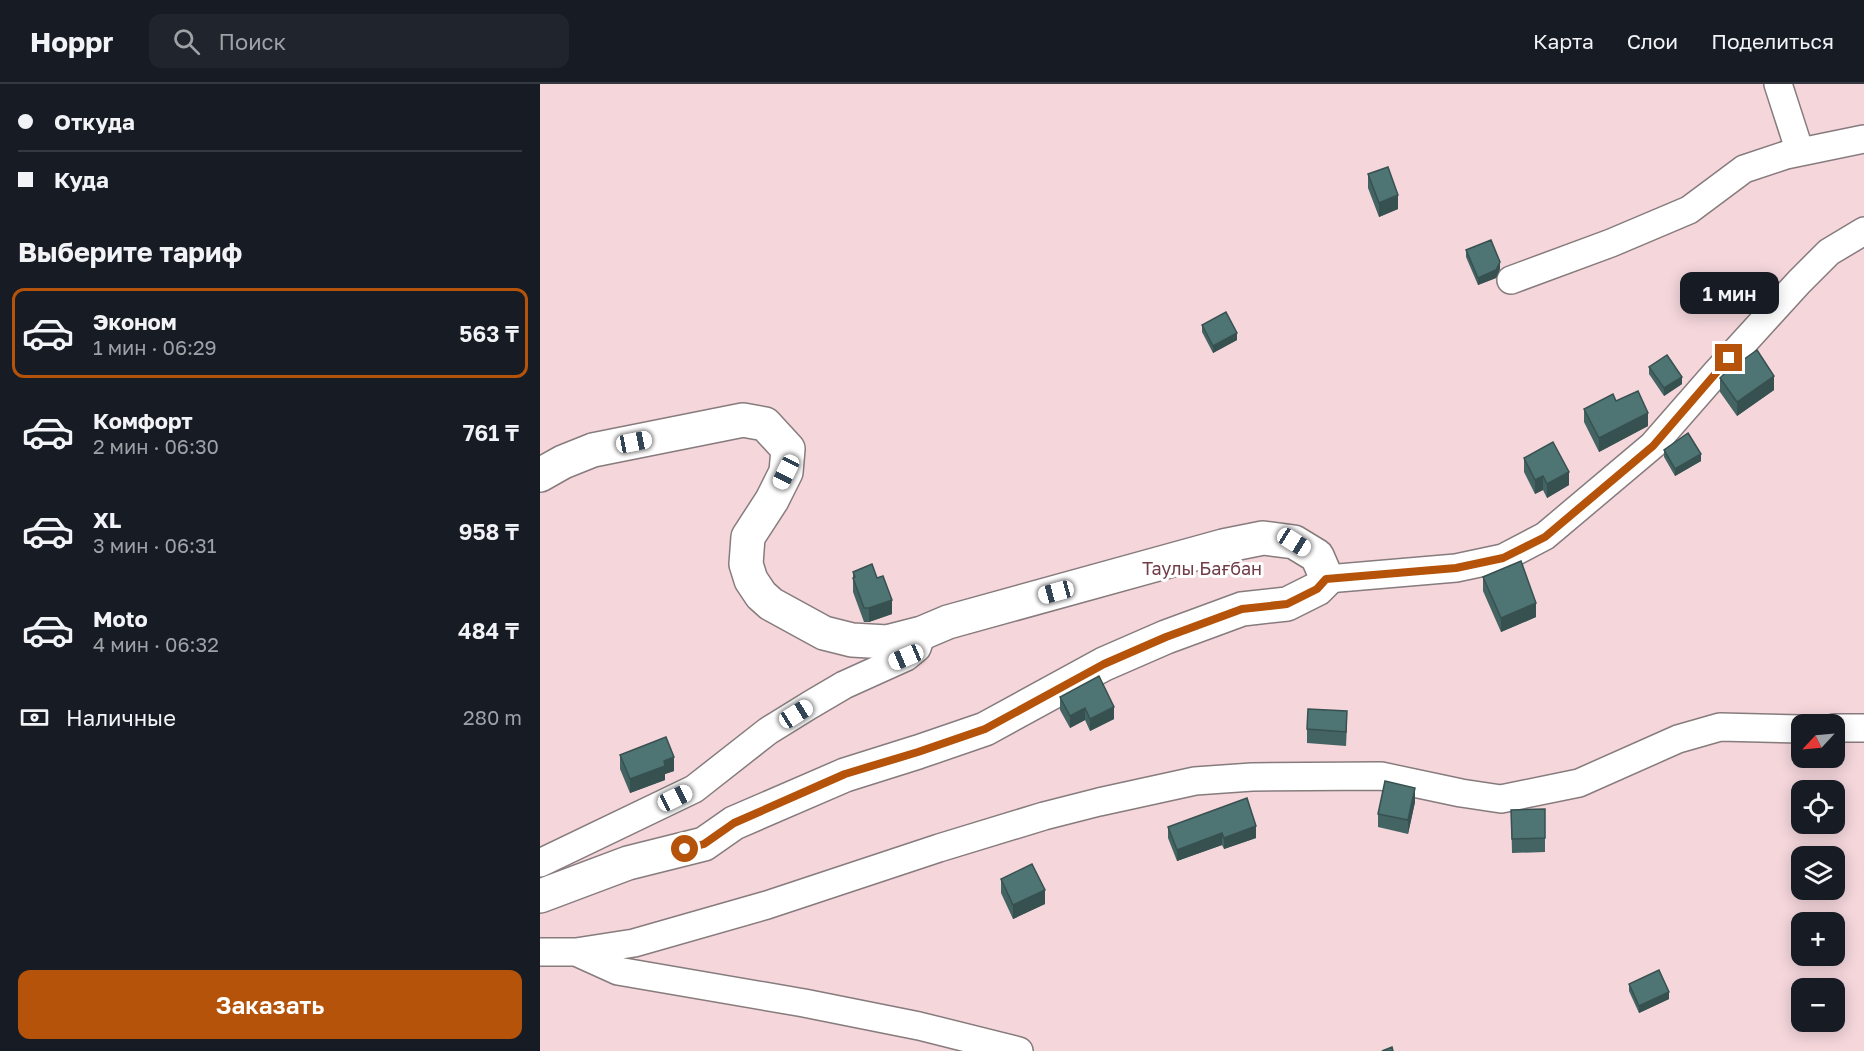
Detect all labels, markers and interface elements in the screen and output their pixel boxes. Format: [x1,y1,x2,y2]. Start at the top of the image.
search box [149,14,569,68]
text: Hoppr [30,25,113,58]
icon: search [170,25,203,58]
text: Поиск [218,28,286,55]
text: Карта [1533,28,1594,54]
text: Слои [1627,28,1678,54]
text: Поделиться [1711,28,1834,54]
text: Откуда [54,108,135,135]
text: Куда [54,166,109,193]
text: Выберите тариф [18,236,242,268]
callout: 1 мин [1680,271,1778,313]
text: 1 мин [1703,281,1756,305]
icon: car [21,306,75,360]
text: Эконом [93,308,177,335]
text: 563 ₸ [459,320,519,347]
text: 1 мин · 06:29 [93,335,217,359]
route end [1715,344,1742,371]
icon: car [21,405,75,459]
text: Комфорт [93,407,193,434]
text: 761 ₸ [463,419,519,446]
car [615,430,653,454]
text: 2 мин · 06:30 [93,434,219,458]
car [770,452,802,492]
icon: car [21,504,75,558]
text: XL [93,506,121,533]
text: 958 ₸ [459,518,519,545]
car [1274,525,1314,559]
text: 3 мин · 06:31 [93,533,216,557]
park label: Таулы Бағбан [1142,557,1262,579]
car [1036,579,1076,605]
icon: car [21,603,75,657]
text: Moto [93,605,148,632]
text: 484 ₸ [458,617,519,644]
text: 4 мин · 06:32 [93,632,219,656]
car [886,642,926,672]
car [776,697,816,731]
icon: cash [18,701,51,734]
text: Наличные [66,704,176,731]
text: 280 m [463,705,522,729]
north arrow [1791,714,1845,768]
map controls [1791,714,1845,1032]
button: locate [1791,780,1845,834]
car [655,782,695,814]
route start [671,835,698,862]
button: layers [1791,846,1845,900]
button: + [1791,912,1845,966]
button: Заказать [18,970,522,1039]
button: − [1791,978,1845,1032]

